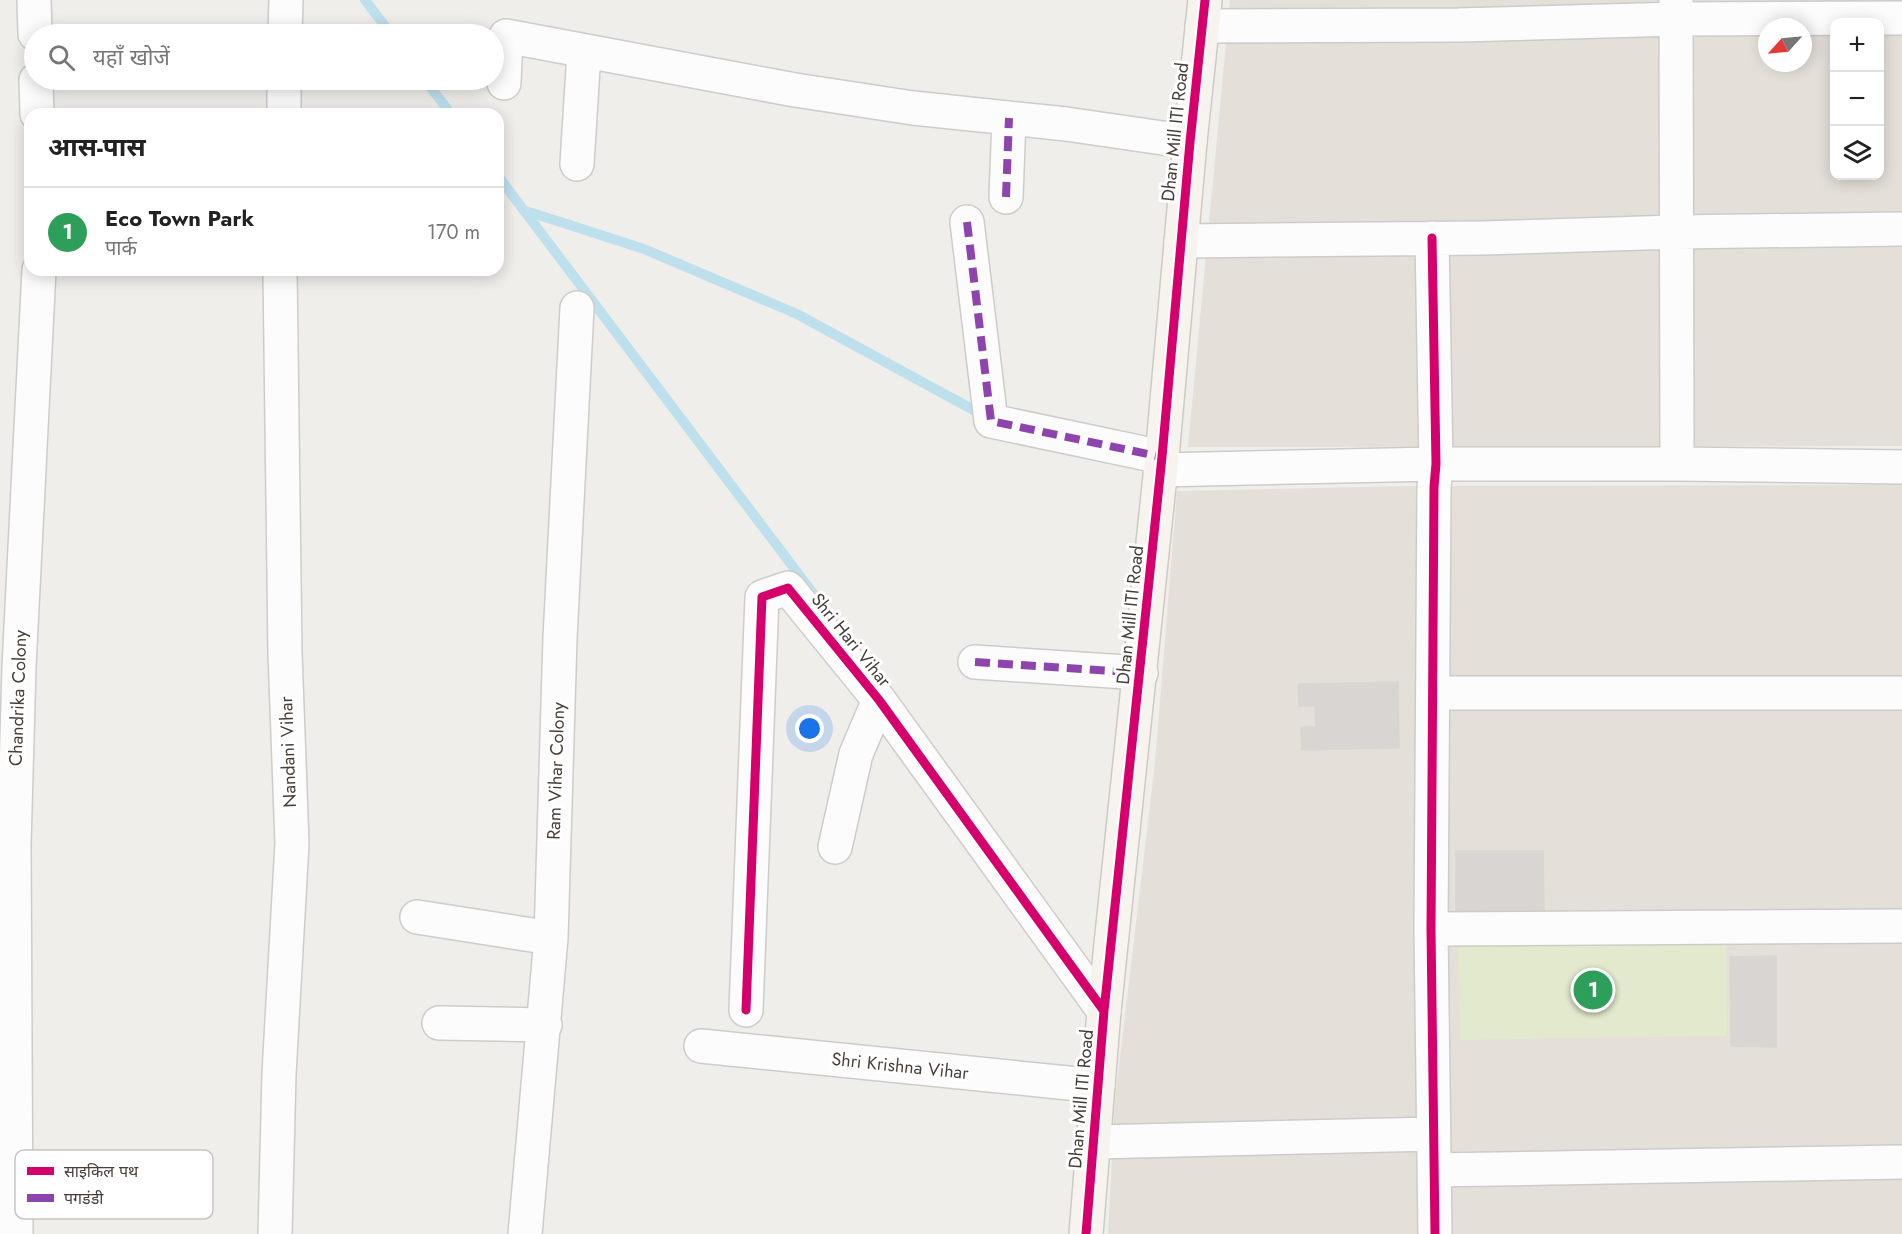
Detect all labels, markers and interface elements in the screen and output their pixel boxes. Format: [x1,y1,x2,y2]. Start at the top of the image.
north arrow [1758,18,1812,72]
map controls [1830,18,1884,180]
button: + [1830,18,1884,72]
search box [24,24,504,90]
icon: search [45,41,78,74]
text: यहाँ खोजें [93,41,170,73]
street label: Dhan Mill ITI Road [1155,61,1195,203]
button: − [1830,72,1884,126]
button: layers [1830,126,1884,180]
text: आस-पास [48,128,146,166]
text: Eco Town Park [105,202,254,234]
text: 1 [62,218,73,247]
text: 170 m [427,218,480,247]
text: पार्क [105,234,137,263]
street label: Dhan Mill ITI Road [1110,544,1150,686]
street label: Shri Hari Vihar [805,587,898,693]
street label: Chandrika Colony [3,629,33,767]
street label: Nandani Vihar [273,695,303,808]
street label: Ram Vihar Colony [541,702,571,840]
your location [795,714,824,743]
pin: 1 [1574,968,1612,1012]
street label: Dhan Mill ITI Road [1062,1028,1100,1170]
street label: Shri Krishna Vihar [830,1046,971,1086]
legend [15,1150,213,1219]
text: साइकिल पथ [64,1160,139,1183]
text: पगडंडी [64,1187,104,1210]

